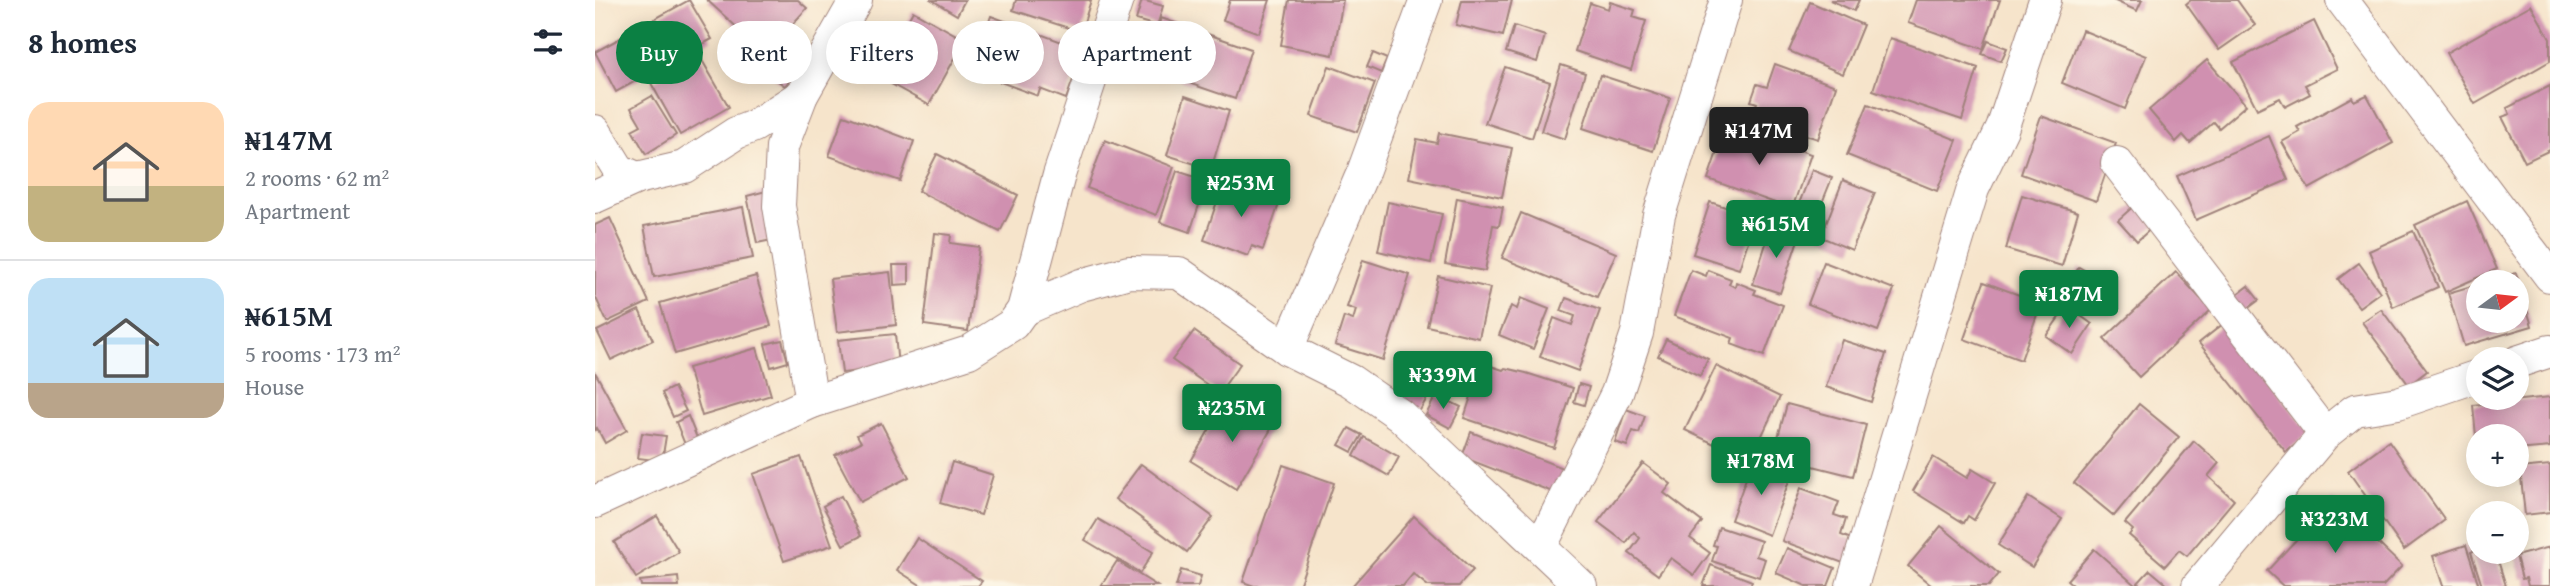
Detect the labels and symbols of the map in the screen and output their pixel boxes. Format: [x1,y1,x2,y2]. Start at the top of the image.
pin: ₦147M [1710,108,1808,167]
pin: ₦253M [1192,160,1290,219]
pin: ₦615M [1727,201,1825,260]
pin: ₦187M [2020,270,2118,330]
north arrow [2466,270,2529,332]
pin: ₦339M [1394,352,1492,411]
pin: ₦235M [1183,384,1281,444]
pin: ₦178M [1712,438,1810,497]
pin: ₦323M [2286,496,2384,555]

